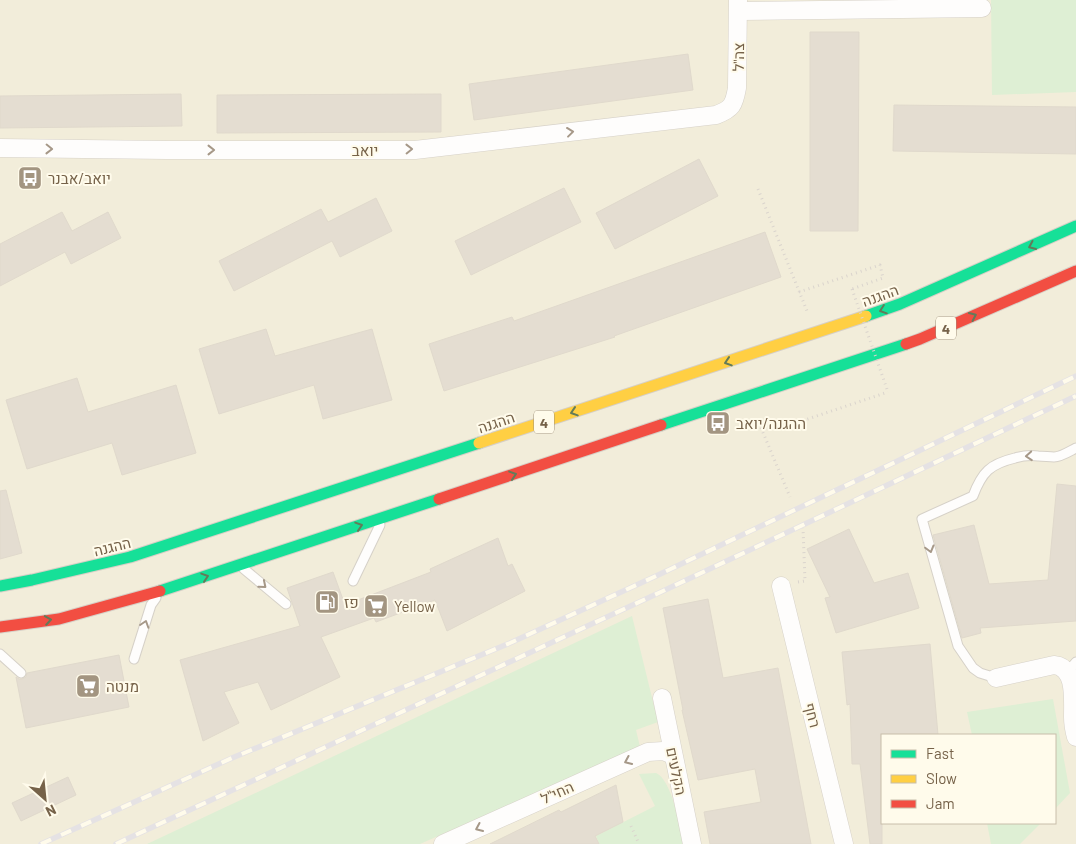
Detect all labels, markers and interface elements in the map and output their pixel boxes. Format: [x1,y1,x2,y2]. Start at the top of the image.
street label: צה"ל [729,43,747,71]
one-way arrow [567,127,575,138]
street label: יואב [352,141,378,159]
one-way arrow [45,144,53,154]
one-way arrow [405,144,413,155]
one-way arrow [208,145,215,155]
bus stop icon: יואב/אבנר [17,165,43,191]
place label: יואב/אבנר [48,169,111,187]
one-way arrow [1028,239,1037,249]
street label: ההגנה [859,280,901,310]
one-way arrow [879,305,887,315]
one-way arrow [968,311,977,322]
road number: 4 [936,316,956,339]
one-way arrow [725,356,733,366]
one-way arrow [570,407,579,417]
street label: ההגנה [475,408,517,436]
bus stop icon: ההגנה/יואב [705,410,731,436]
road number: 4 [534,411,554,434]
place label: ההגנה/יואב [736,414,806,432]
one-way arrow [1025,451,1033,462]
one-way arrow [509,470,517,480]
one-way arrow [354,522,363,532]
street label: ההגנה [92,533,132,559]
one-way arrow [924,545,935,554]
one-way arrow [200,573,208,583]
one-way arrow [258,579,267,588]
fuel station icon: פז [314,589,340,615]
place label: פז [344,593,359,611]
supermarket icon: Yellow [363,593,389,619]
place label: Yellow [394,597,435,615]
one-way arrow [45,615,53,626]
one-way arrow [140,621,150,629]
supermarket icon: מנטה [75,673,101,699]
place label: מנטה [106,677,139,695]
street label: רחף [801,701,825,729]
legend [881,734,1056,824]
text: Fast [926,744,954,762]
street label: הקלעים [663,745,691,797]
one-way arrow [624,754,633,765]
text: Slow [926,769,957,787]
north arrow [20,774,70,824]
street label: החי"ל [538,777,576,807]
text: Jam [926,794,955,812]
text: N [43,801,59,821]
one-way arrow [475,821,484,832]

